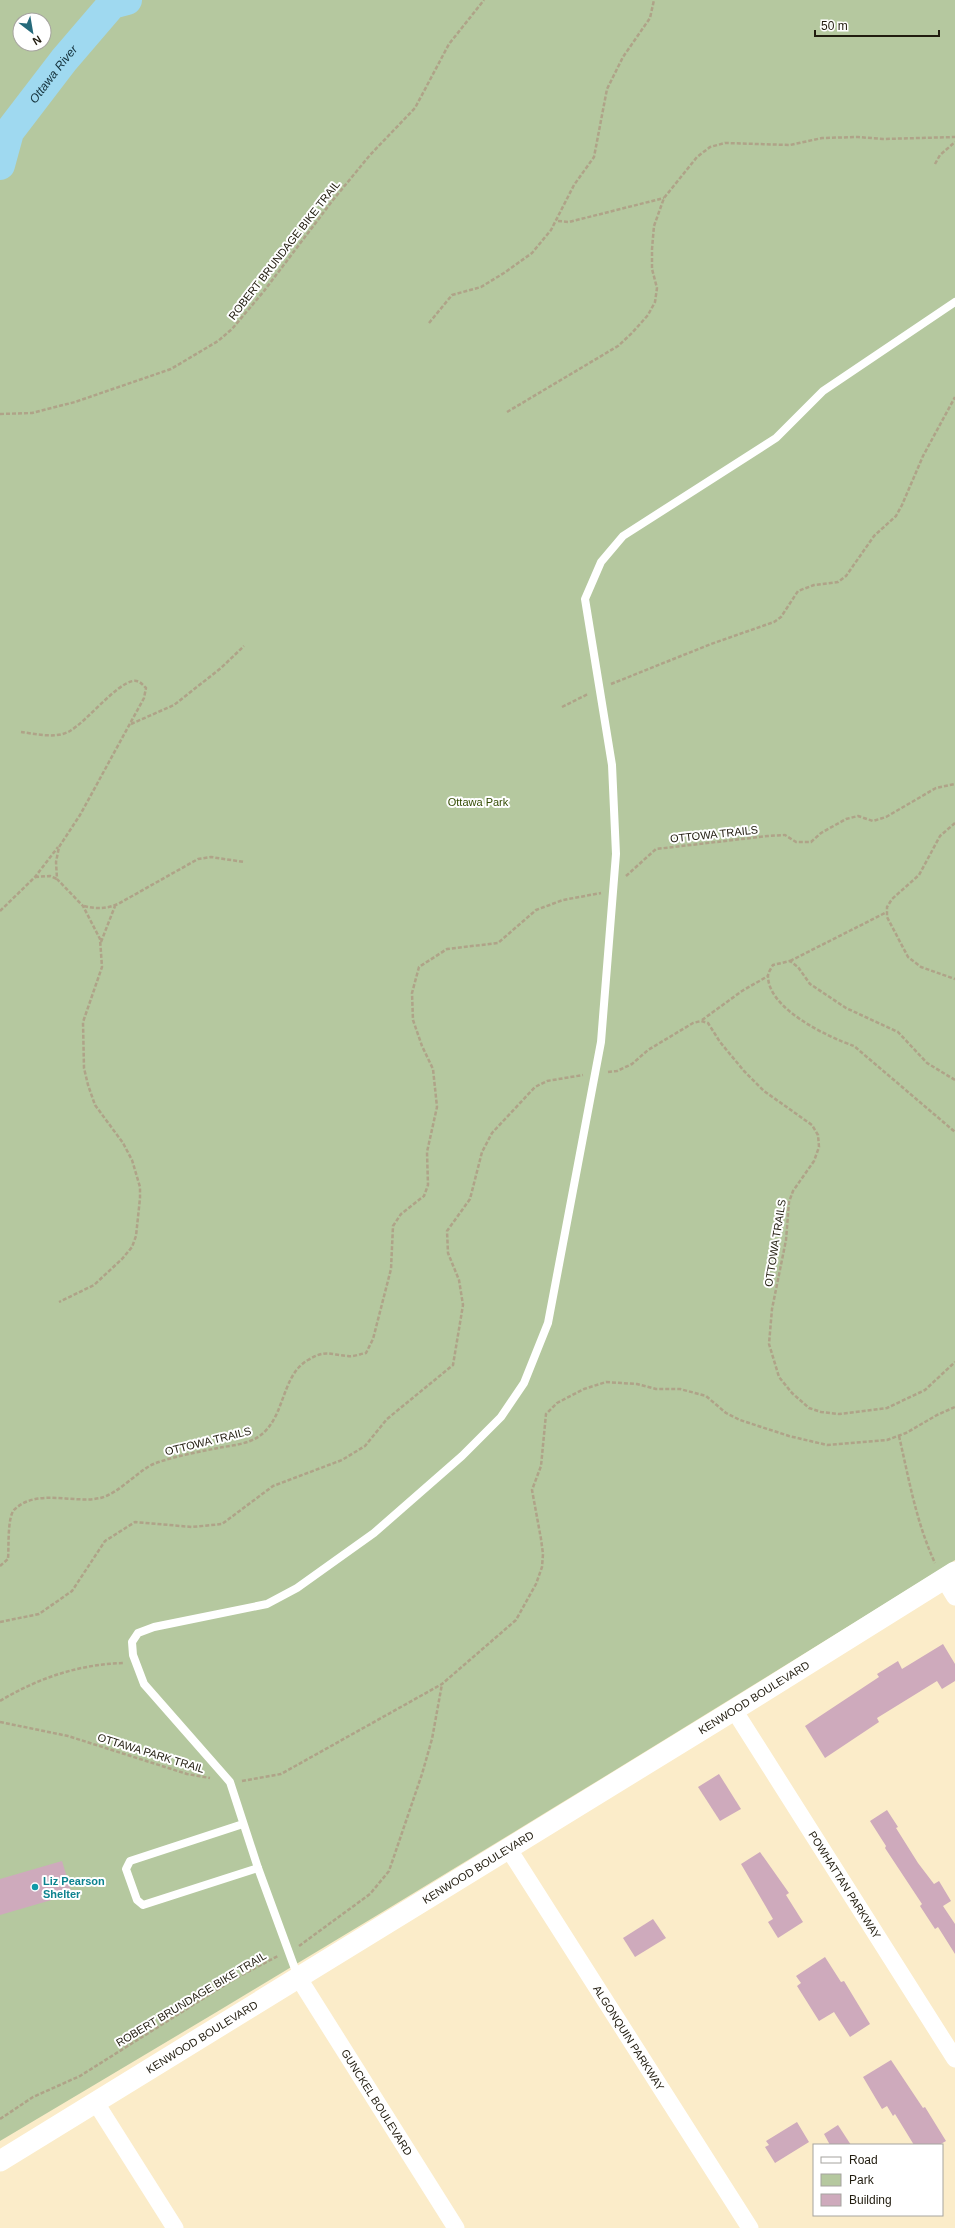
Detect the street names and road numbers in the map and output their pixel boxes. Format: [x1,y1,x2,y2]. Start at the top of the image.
street label: ROBERT BRUNDAGE BIKE TRAIL [226,178,342,322]
street label: OTTOWA TRAILS [669,823,759,845]
street label: OTTOWA TRAILS [762,1198,788,1288]
street label: OTTOWA TRAILS [164,1424,252,1458]
street label: KENWOOD BOULEVARD [696,1658,812,1736]
street label: OTTAWA PARK TRAIL [96,1731,206,1775]
street label: KENWOOD BOULEVARD [420,1829,536,1906]
street label: POWHATTAN PARKWAY [806,1829,884,1941]
street label: ROBERT BRUNDAGE BIKE TRAIL [114,1949,268,2049]
street label: ALGONQUIN PARKWAY [591,1983,667,2093]
street label: KENWOOD BOULEVARD [144,1998,260,2076]
street label: GUNCKEL BOULEVARD [339,2047,415,2158]

